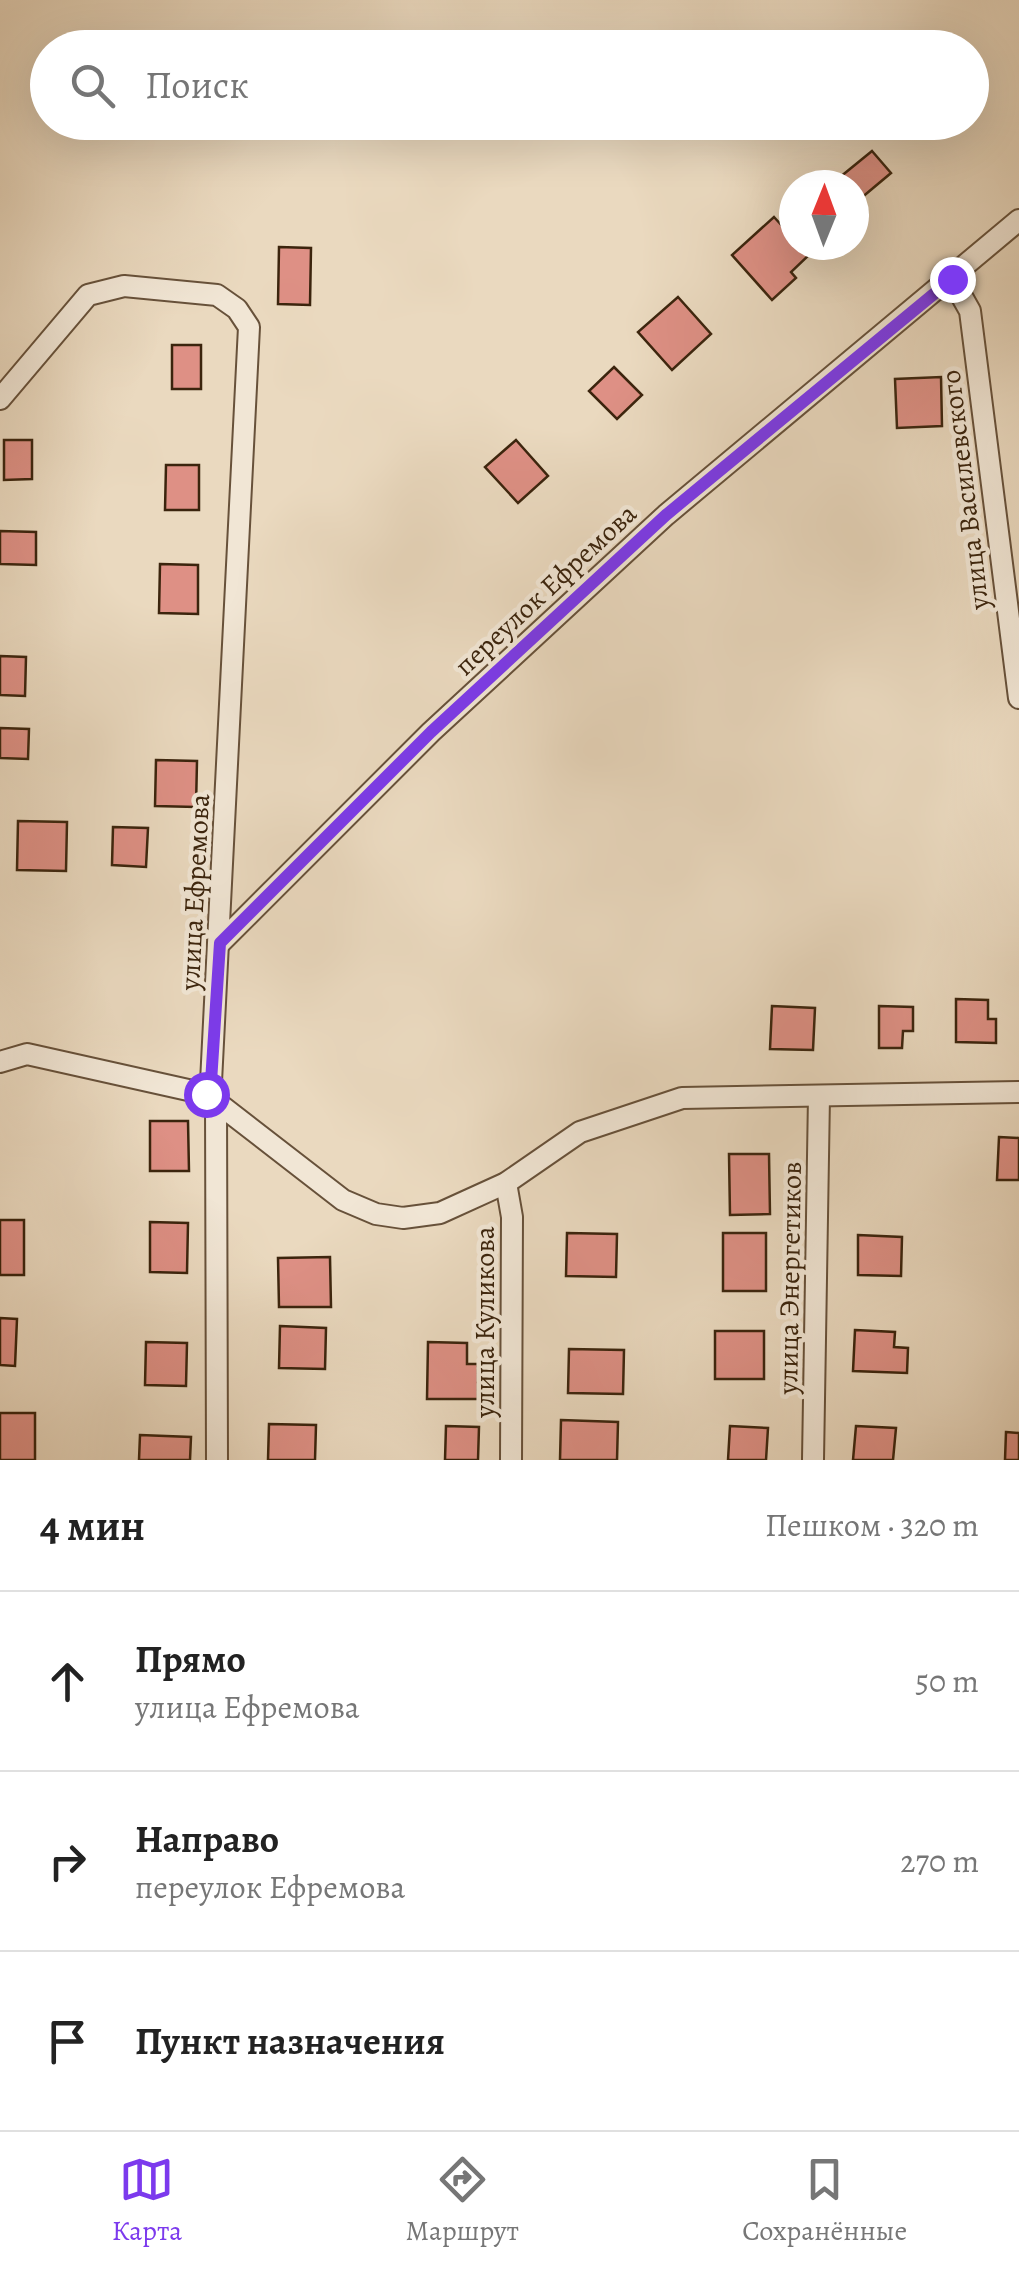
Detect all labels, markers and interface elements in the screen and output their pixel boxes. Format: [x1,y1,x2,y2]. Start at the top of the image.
search box [30,30,989,140]
icon: search [65,58,120,113]
text: Поиск [145,59,249,111]
north arrow [779,170,869,260]
route end [930,257,976,303]
street label: улица Василевского [931,368,999,613]
street label: переулок Ефремова [446,495,645,684]
street label: улица Ефремова [171,793,219,992]
route start [184,1072,230,1118]
street label: улица Энергетиков [769,1161,811,1396]
street label: улица Куликова [466,1226,504,1419]
text: 4 мин [40,1497,145,1554]
text: Пешком · 320 m [765,1503,979,1547]
text: Прямо [135,1633,246,1685]
icon: ahead [40,1654,95,1709]
text: 50 m [915,1659,979,1703]
text: улица Ефремова [135,1685,360,1729]
text: Направо [135,1813,279,1865]
icon: right [40,1834,95,1889]
text: 270 m [900,1839,979,1883]
text: переулок Ефремова [135,1865,405,1909]
icon: arrive [40,2014,95,2069]
text: Пункт назначения [135,2015,445,2067]
tab: Карта [112,2152,182,2250]
tab: Маршрут [406,2152,519,2250]
tab: Сохранённые [742,2152,907,2250]

